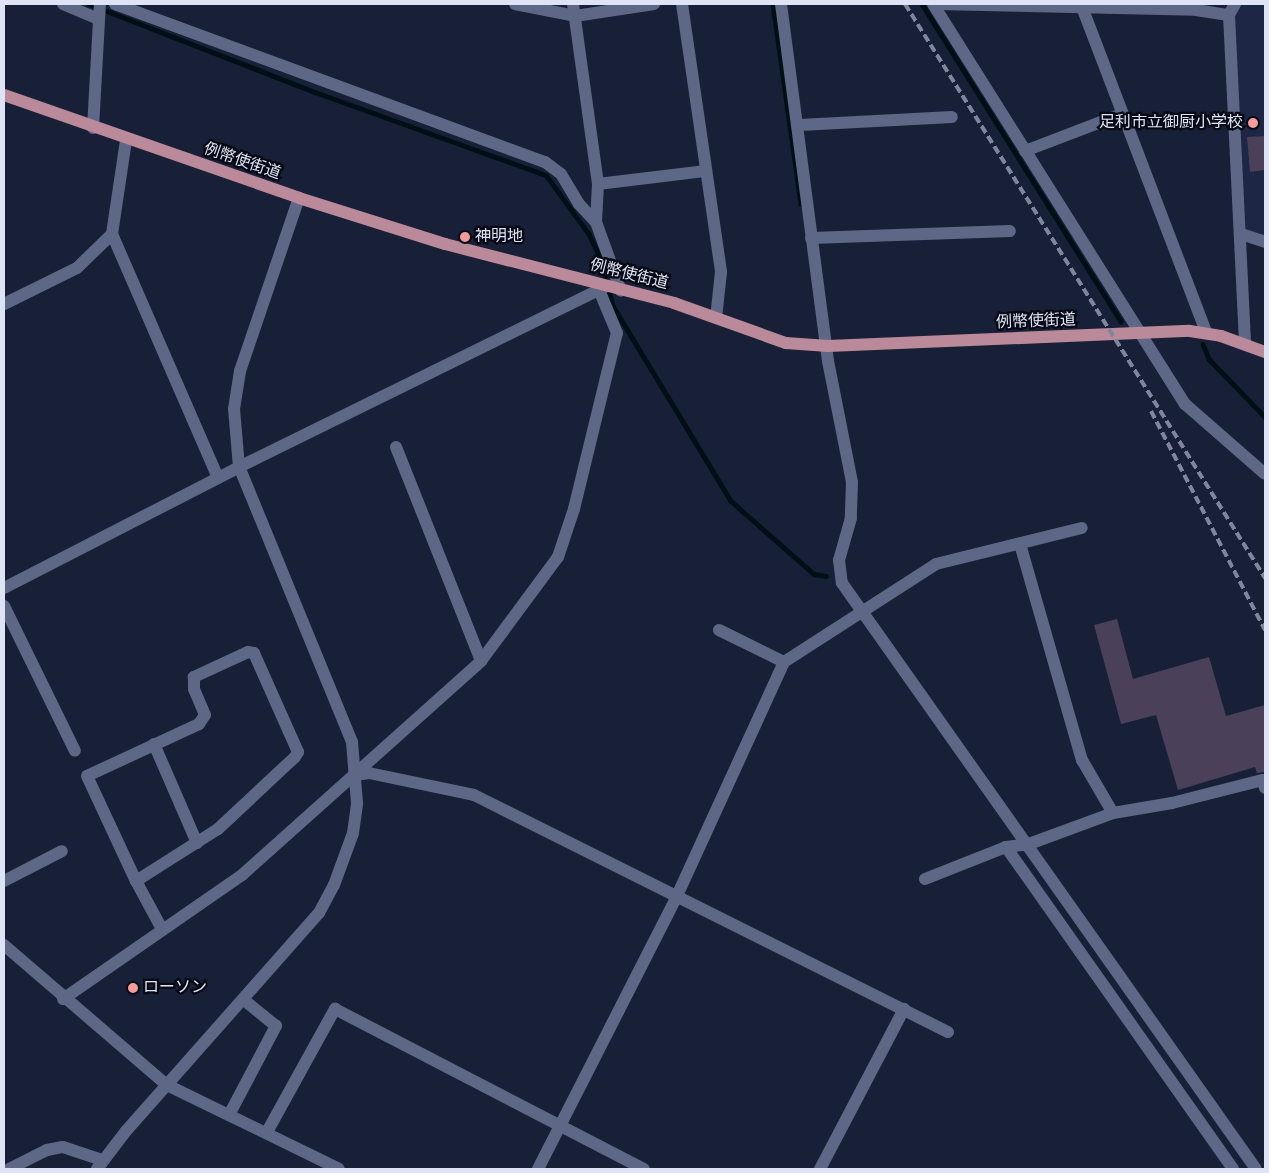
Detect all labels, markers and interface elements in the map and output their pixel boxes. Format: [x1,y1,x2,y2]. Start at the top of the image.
place label: 足利市立御厨小学校 [1099,113,1243,133]
marker: 足利市立御厨小学校 [1247,117,1259,129]
street label: 例幣使街道 [201,140,283,184]
place label: 神明地 [475,227,523,247]
marker: 神明地 [459,231,471,243]
street label: 例幣使街道 [588,256,670,294]
street label: 例幣使街道 [996,311,1076,333]
place label: ローソン [143,978,207,998]
marker: ローソン [127,982,139,994]

